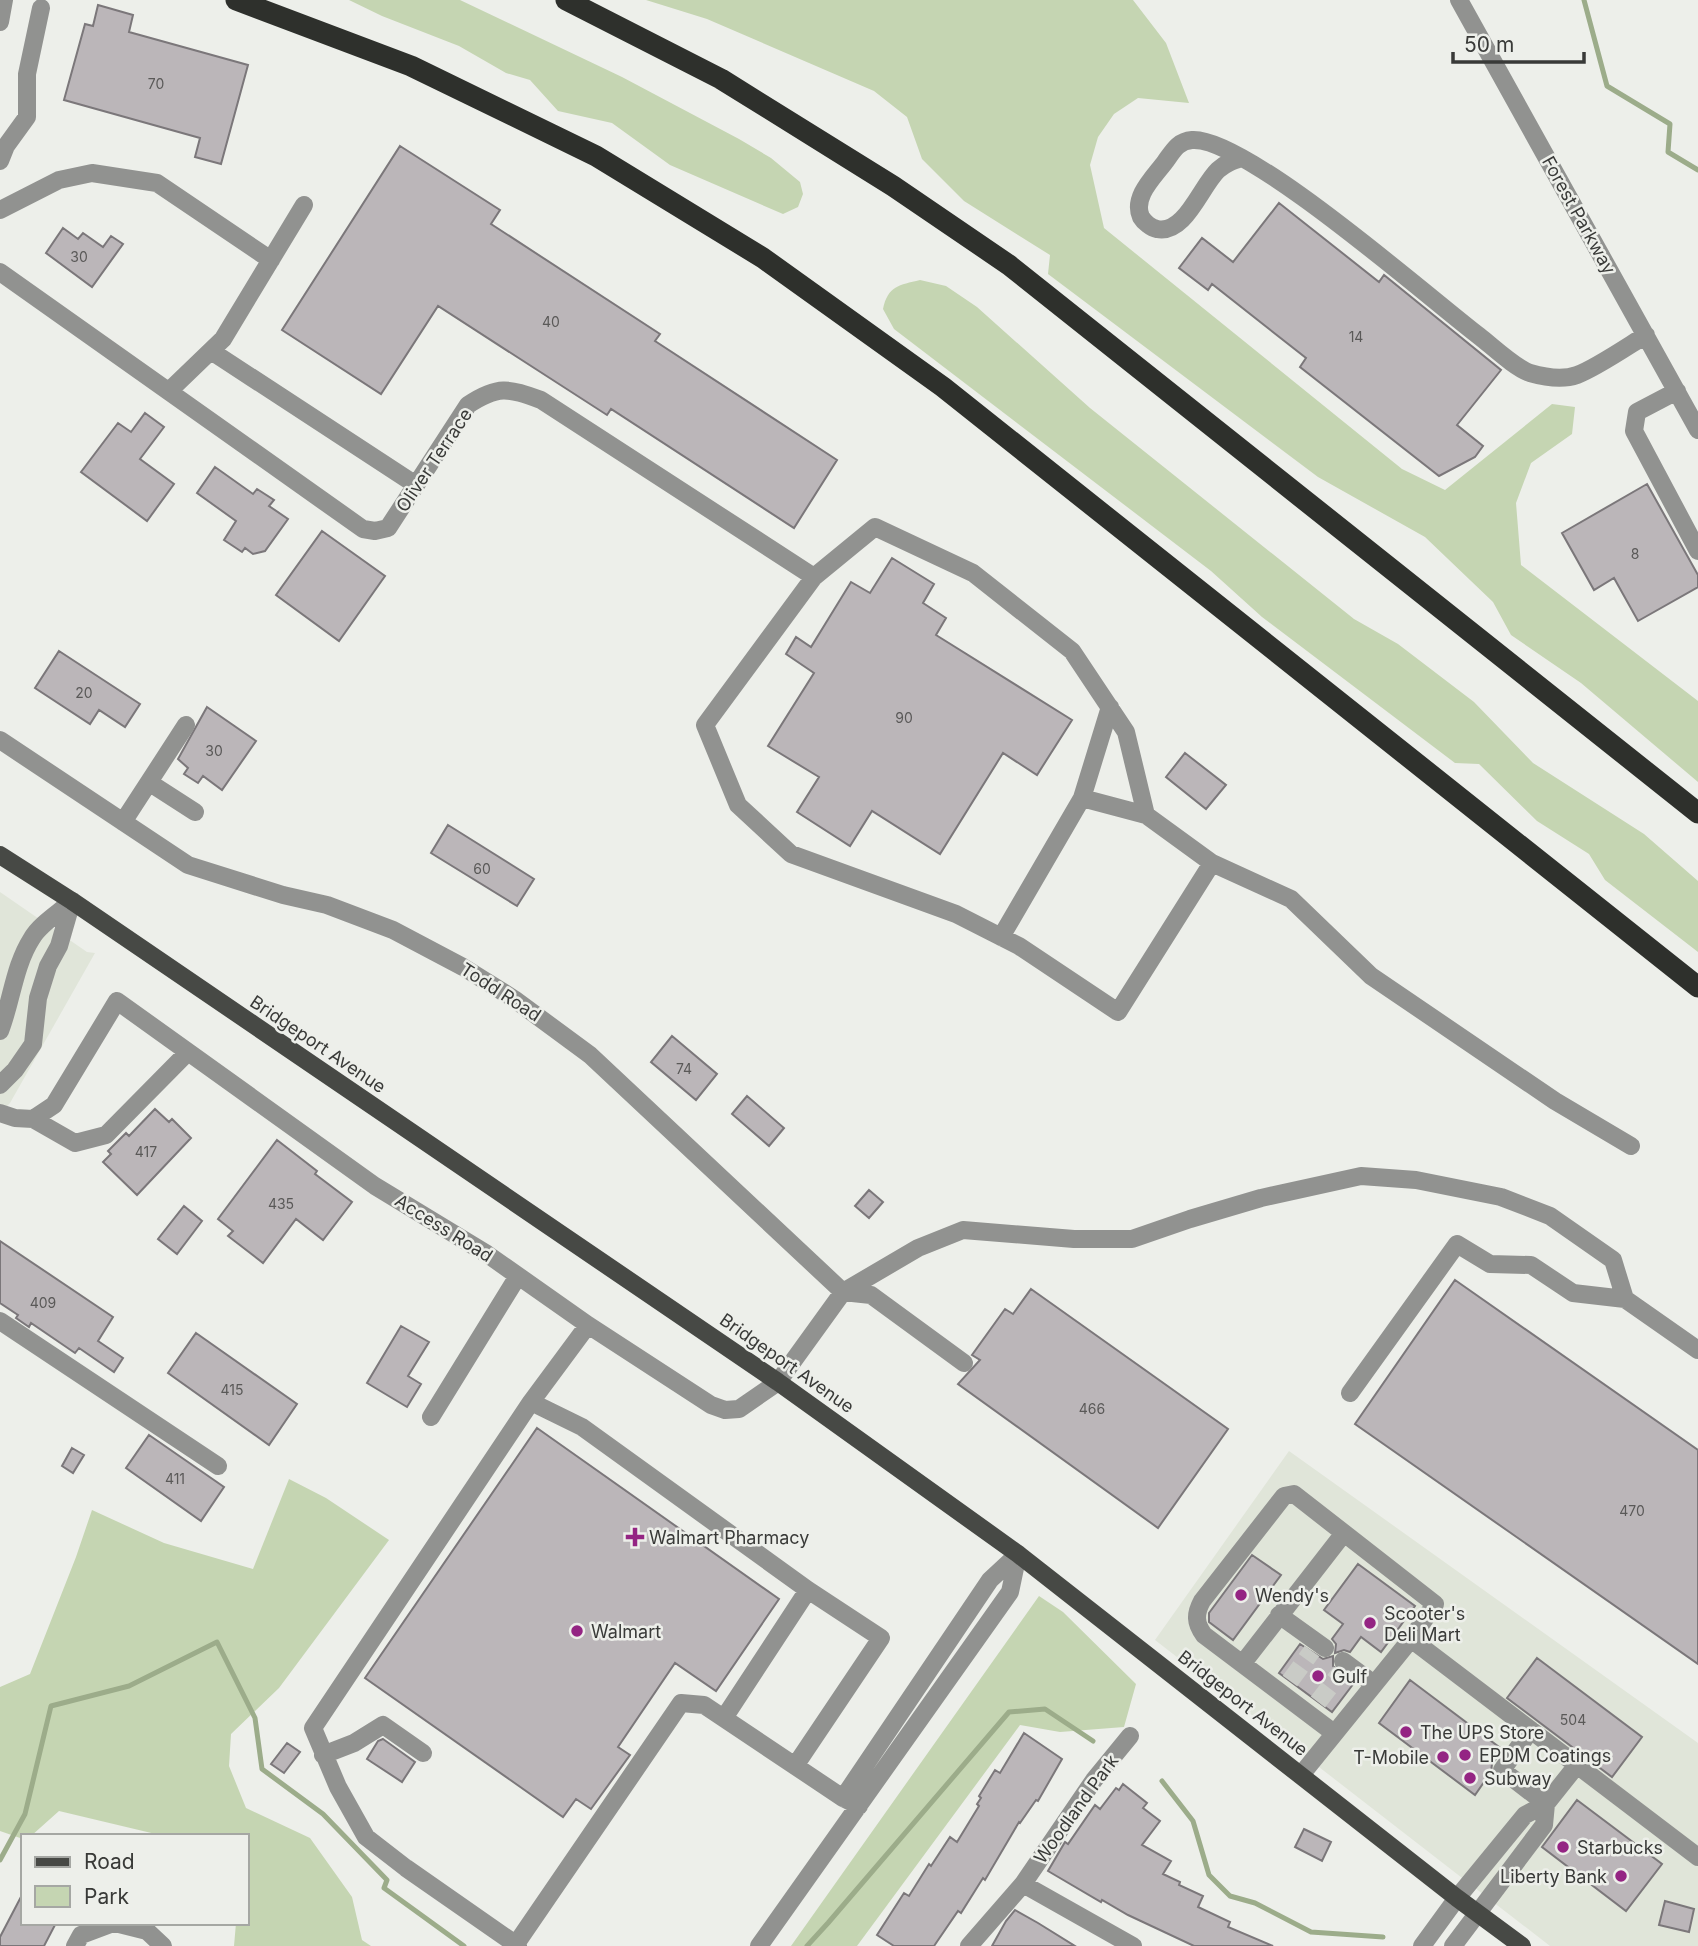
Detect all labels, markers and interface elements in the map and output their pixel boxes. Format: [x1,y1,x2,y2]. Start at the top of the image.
scale bar [1453,21,1584,65]
text: 50 m [1464,32,1514,57]
house number: 70 [148,75,164,92]
street label: Forest Parkway [1538,152,1620,278]
house number: 30 [70,248,88,265]
house number: 40 [542,313,560,330]
house number: 14 [1349,328,1363,345]
street label: Oliver Terrace [392,404,476,516]
house number: 8 [1631,545,1639,562]
house number: 20 [75,684,93,701]
house number: 90 [895,709,913,726]
house number: 30 [205,742,223,759]
house number: 60 [473,860,491,877]
street label: Todd Road [457,958,545,1026]
street label: Bridgeport Avenue [246,991,390,1097]
house number: 74 [676,1060,692,1077]
house number: 417 [135,1143,157,1160]
street label: Access Road [391,1190,497,1266]
house number: 435 [268,1195,294,1212]
house number: 409 [30,1294,56,1311]
street label: Bridgeport Avenue [716,1309,858,1417]
house number: 415 [221,1381,243,1398]
house number: 466 [1079,1400,1105,1417]
house number: 411 [165,1470,185,1487]
house number: 470 [1619,1502,1645,1519]
place label: Walmart Pharmacy [649,1527,809,1548]
marker: Walmart Pharmacy [627,1529,643,1545]
place label: Wendy's [1255,1585,1329,1606]
marker: Wendy's [1233,1587,1249,1603]
place label: Scooter's Deli Mart [1384,1603,1465,1645]
marker: Scooter's Deli Mart [1362,1615,1378,1631]
place label: Walmart [591,1621,661,1642]
marker: Walmart [569,1623,585,1639]
street label: Bridgeport Avenue [1174,1646,1312,1760]
place label: Gulf [1332,1666,1367,1687]
marker: Gulf [1310,1668,1326,1684]
house number: 504 [1560,1711,1586,1728]
place label: The UPS Store [1420,1722,1544,1743]
marker: The UPS Store [1398,1724,1414,1740]
place label: EPDM Coatings [1479,1745,1611,1766]
place label: T-Mobile [1353,1747,1429,1768]
marker: EPDM Coatings [1457,1747,1473,1763]
marker: T-Mobile [1435,1749,1451,1765]
street label: Woodland Park [1030,1750,1123,1867]
place label: Subway [1484,1768,1552,1789]
marker: Subway [1462,1770,1478,1786]
legend [21,1834,248,1925]
place label: Starbucks [1577,1837,1663,1858]
marker: Starbucks [1555,1839,1571,1855]
text: Road [84,1849,135,1874]
place label: Liberty Bank [1500,1866,1607,1887]
marker: Liberty Bank [1613,1868,1629,1884]
text: Park [84,1884,129,1909]

